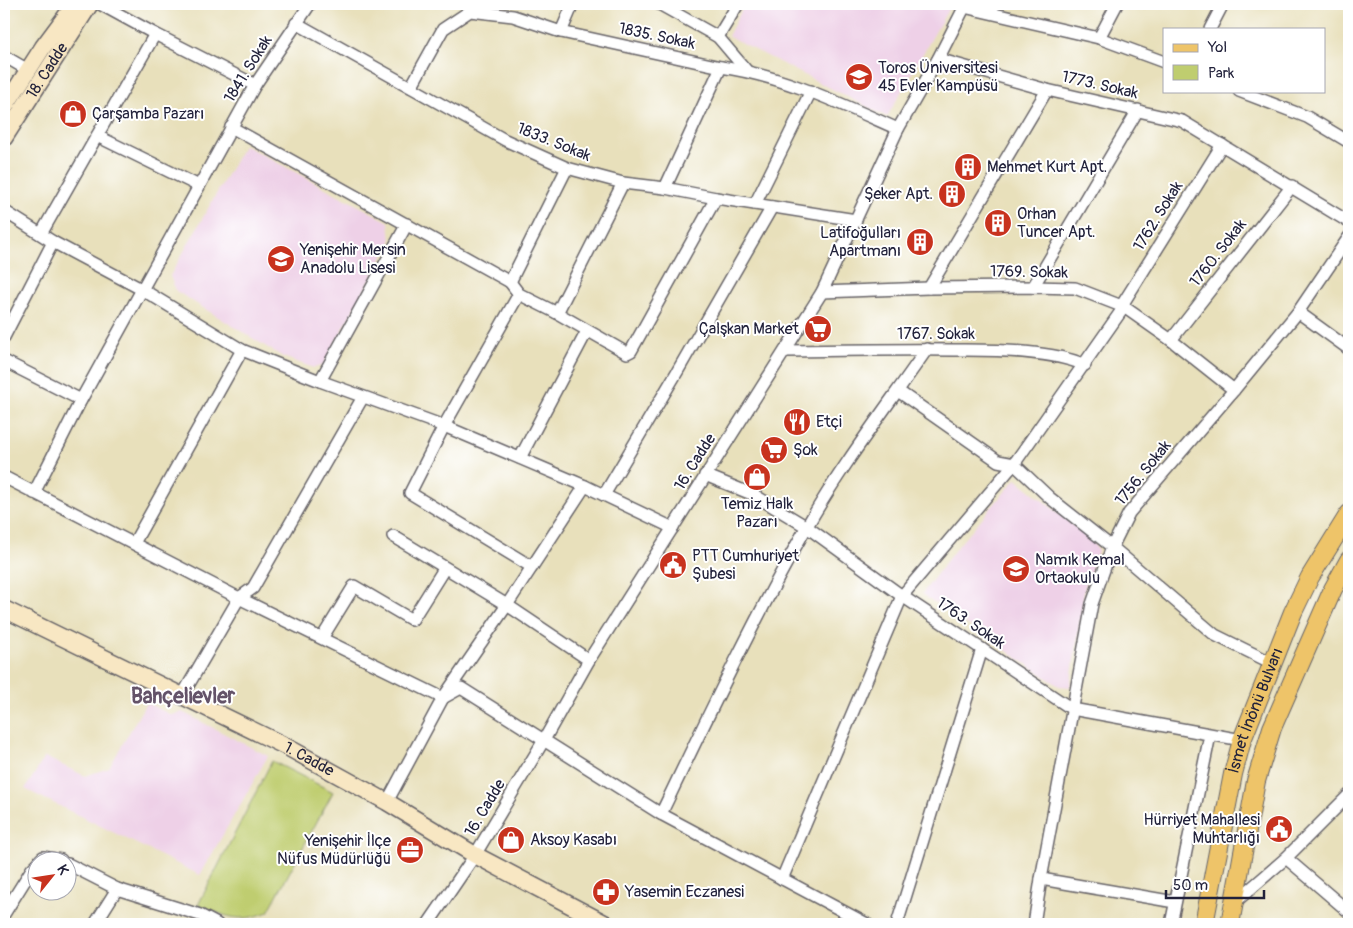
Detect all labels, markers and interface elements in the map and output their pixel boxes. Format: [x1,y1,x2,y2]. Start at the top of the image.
street label: 1835. Sokak [617,18,697,54]
legend [1163,28,1326,92]
street label: 1841. Sokak [220,31,277,106]
text: Yol [1207,38,1227,57]
street label: 18. Cadde [22,39,73,102]
place label: Toros Üniversitesi 45 Evler Kampüsü [878,58,998,96]
school or university icon: Toros Üniversitesi 45 Evler Kampüsü [844,62,874,92]
text: Park [1208,64,1235,83]
street label: 1773. Sokak [1060,67,1140,104]
shop icon: Çarşamba Pazarı [58,99,88,129]
place label: Çarşamba Pazarı [92,104,204,124]
street label: 1833. Sokak [514,118,594,166]
building icon: Mehmet Kurt Apt. [953,152,983,182]
place label: Mehmet Kurt Apt. [987,157,1107,177]
street label: 1762. Sokak [1129,177,1187,255]
building icon: Şeker Apt. [937,179,967,209]
place label: Şeker Apt. [864,184,933,204]
place label: Orhan Tuncer Apt. [1017,204,1096,242]
building icon: Orhan Tuncer Apt. [983,208,1013,238]
street label: 1760. Sokak [1185,215,1251,291]
place label: Latifoğulları Apartmanı [820,223,901,261]
building icon: Latifoğulları Apartmanı [905,227,935,257]
place label: Yenişehir Mersin Anadolu Lisesi [299,240,406,278]
school or university icon: Yenişehir Mersin Anadolu Lisesi [266,244,296,274]
street label: 1769. Sokak [990,261,1068,283]
supermarket icon: Çalşkan Market [803,314,833,344]
place label: Çalşkan Market [699,319,800,339]
street label: 1767. Sokak [897,324,975,344]
restaurant icon: Etçi [782,407,812,437]
place label: Etçi [816,412,842,432]
street label: 16. Cadde [670,430,720,494]
supermarket icon: Şok [759,435,789,465]
street label: 1756. Sokak [1111,436,1176,510]
place label: Şok [793,440,818,460]
shop icon: Temiz Halk Pazarı [742,462,772,492]
place label: Temiz Halk Pazarı [721,494,794,532]
place label: PTT Cumhuriyet Şubesi [692,546,799,584]
public building icon: PTT Cumhuriyet Şubesi [658,550,688,580]
place label: Namık Kemal Ortaokulu [1035,550,1125,588]
school or university icon: Namık Kemal Ortaokulu [1001,554,1031,584]
street label: 1763. Sokak [933,593,1009,653]
street label: İsmet İnönü Bulvarı [1224,645,1288,776]
district label: Bahçelievler [131,683,236,710]
street label: 1. Cadde [280,737,338,781]
street label: 16. Cadde [460,776,510,840]
place label: Hürriyet Mahallesi Muhtarlığı [1143,810,1260,848]
public building icon: Hürriyet Mahallesi Muhtarlığı [1264,814,1294,844]
shop icon: Aksoy Kasabı [496,825,526,855]
place label: Aksoy Kasabı [530,830,617,850]
place label: Yenişehir İlçe Nüfus Müdürlüğü [277,831,391,869]
office icon: Yenişehir İlçe Nüfus Müdürlüğü [395,835,425,865]
north arrow [28,850,78,900]
text: K [53,862,73,878]
scale bar [1166,868,1263,900]
text: 50 m [1173,876,1208,895]
pharmacy icon: Yasemin Eczanesi [591,877,621,907]
place label: Yasemin Eczanesi [624,882,744,902]

